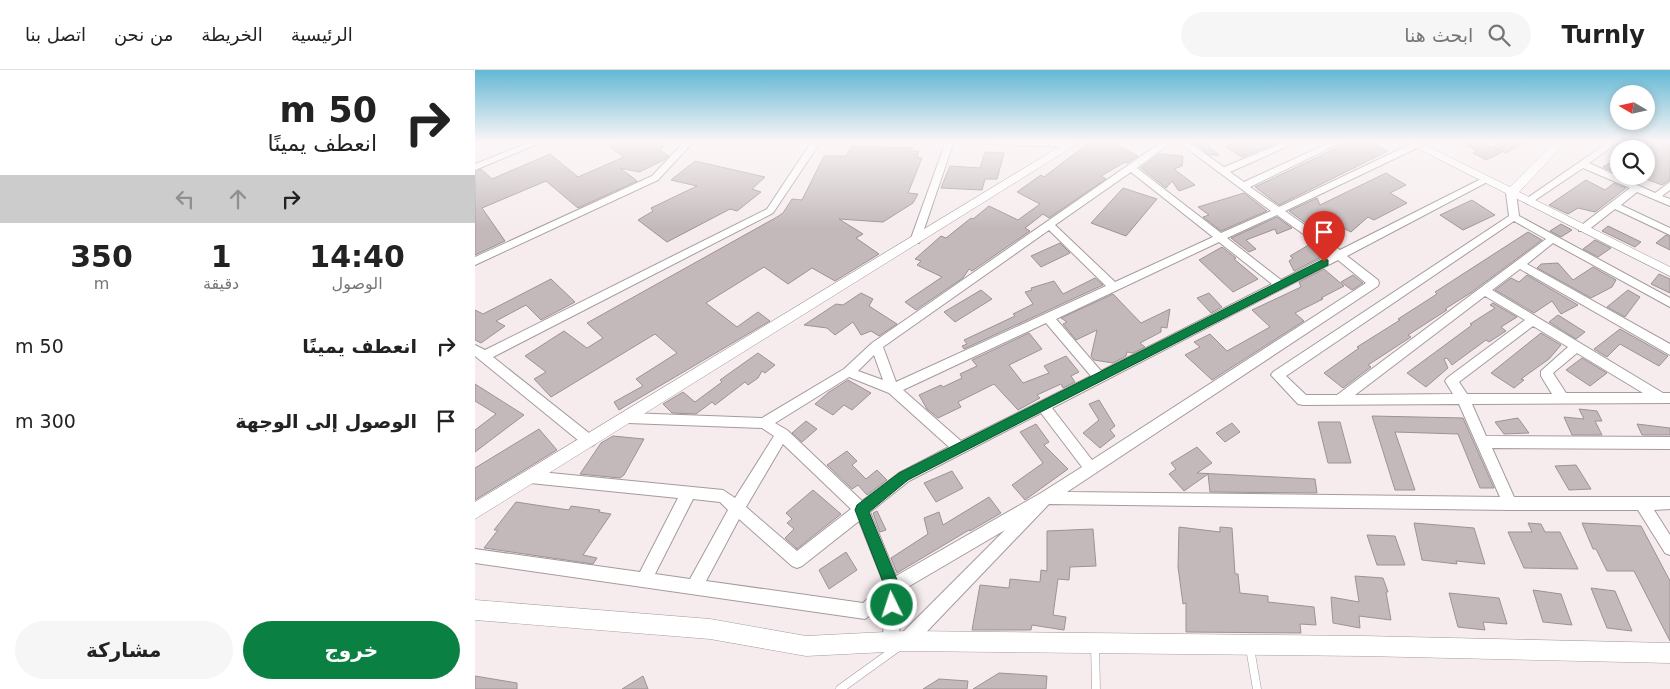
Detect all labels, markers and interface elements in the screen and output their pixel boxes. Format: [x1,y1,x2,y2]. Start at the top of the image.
search box [1181,12,1531,57]
icon: search [1485,21,1513,49]
text: Turnly [1561,21,1645,49]
text: اتصل بنا [25,24,86,45]
text: من نحن [114,24,173,45]
text: الخريطة [201,24,263,45]
text: الرئيسية [291,24,353,45]
text: ابحث هنا [1404,24,1473,46]
north arrow [1610,85,1655,130]
map controls [1610,85,1655,185]
text: 50 m [280,90,377,130]
icon: right [395,90,460,155]
text: انعطف يمينًا [268,131,377,156]
button: search [1610,140,1655,185]
icon: left [171,185,199,213]
icon: ahead [224,185,252,213]
icon: right [277,185,305,213]
pin [1303,211,1345,262]
icon: arrive [1310,218,1338,246]
text: 350 [70,239,133,274]
text: 1 [211,239,232,274]
text: 14:40 [309,239,405,274]
text: m [94,274,109,293]
text: دقيقة [203,274,239,293]
text: الوصول [332,274,383,293]
icon: right [432,332,460,360]
text: 50 m [15,335,64,357]
text: انعطف يمينًا [302,335,417,357]
icon: arrive [432,407,460,435]
text: 300 m [15,410,76,432]
text: الوصول إلى الوجهة [235,410,417,432]
position arrow [865,578,917,630]
button: مشاركة [15,621,233,679]
button: خروج [243,621,460,679]

